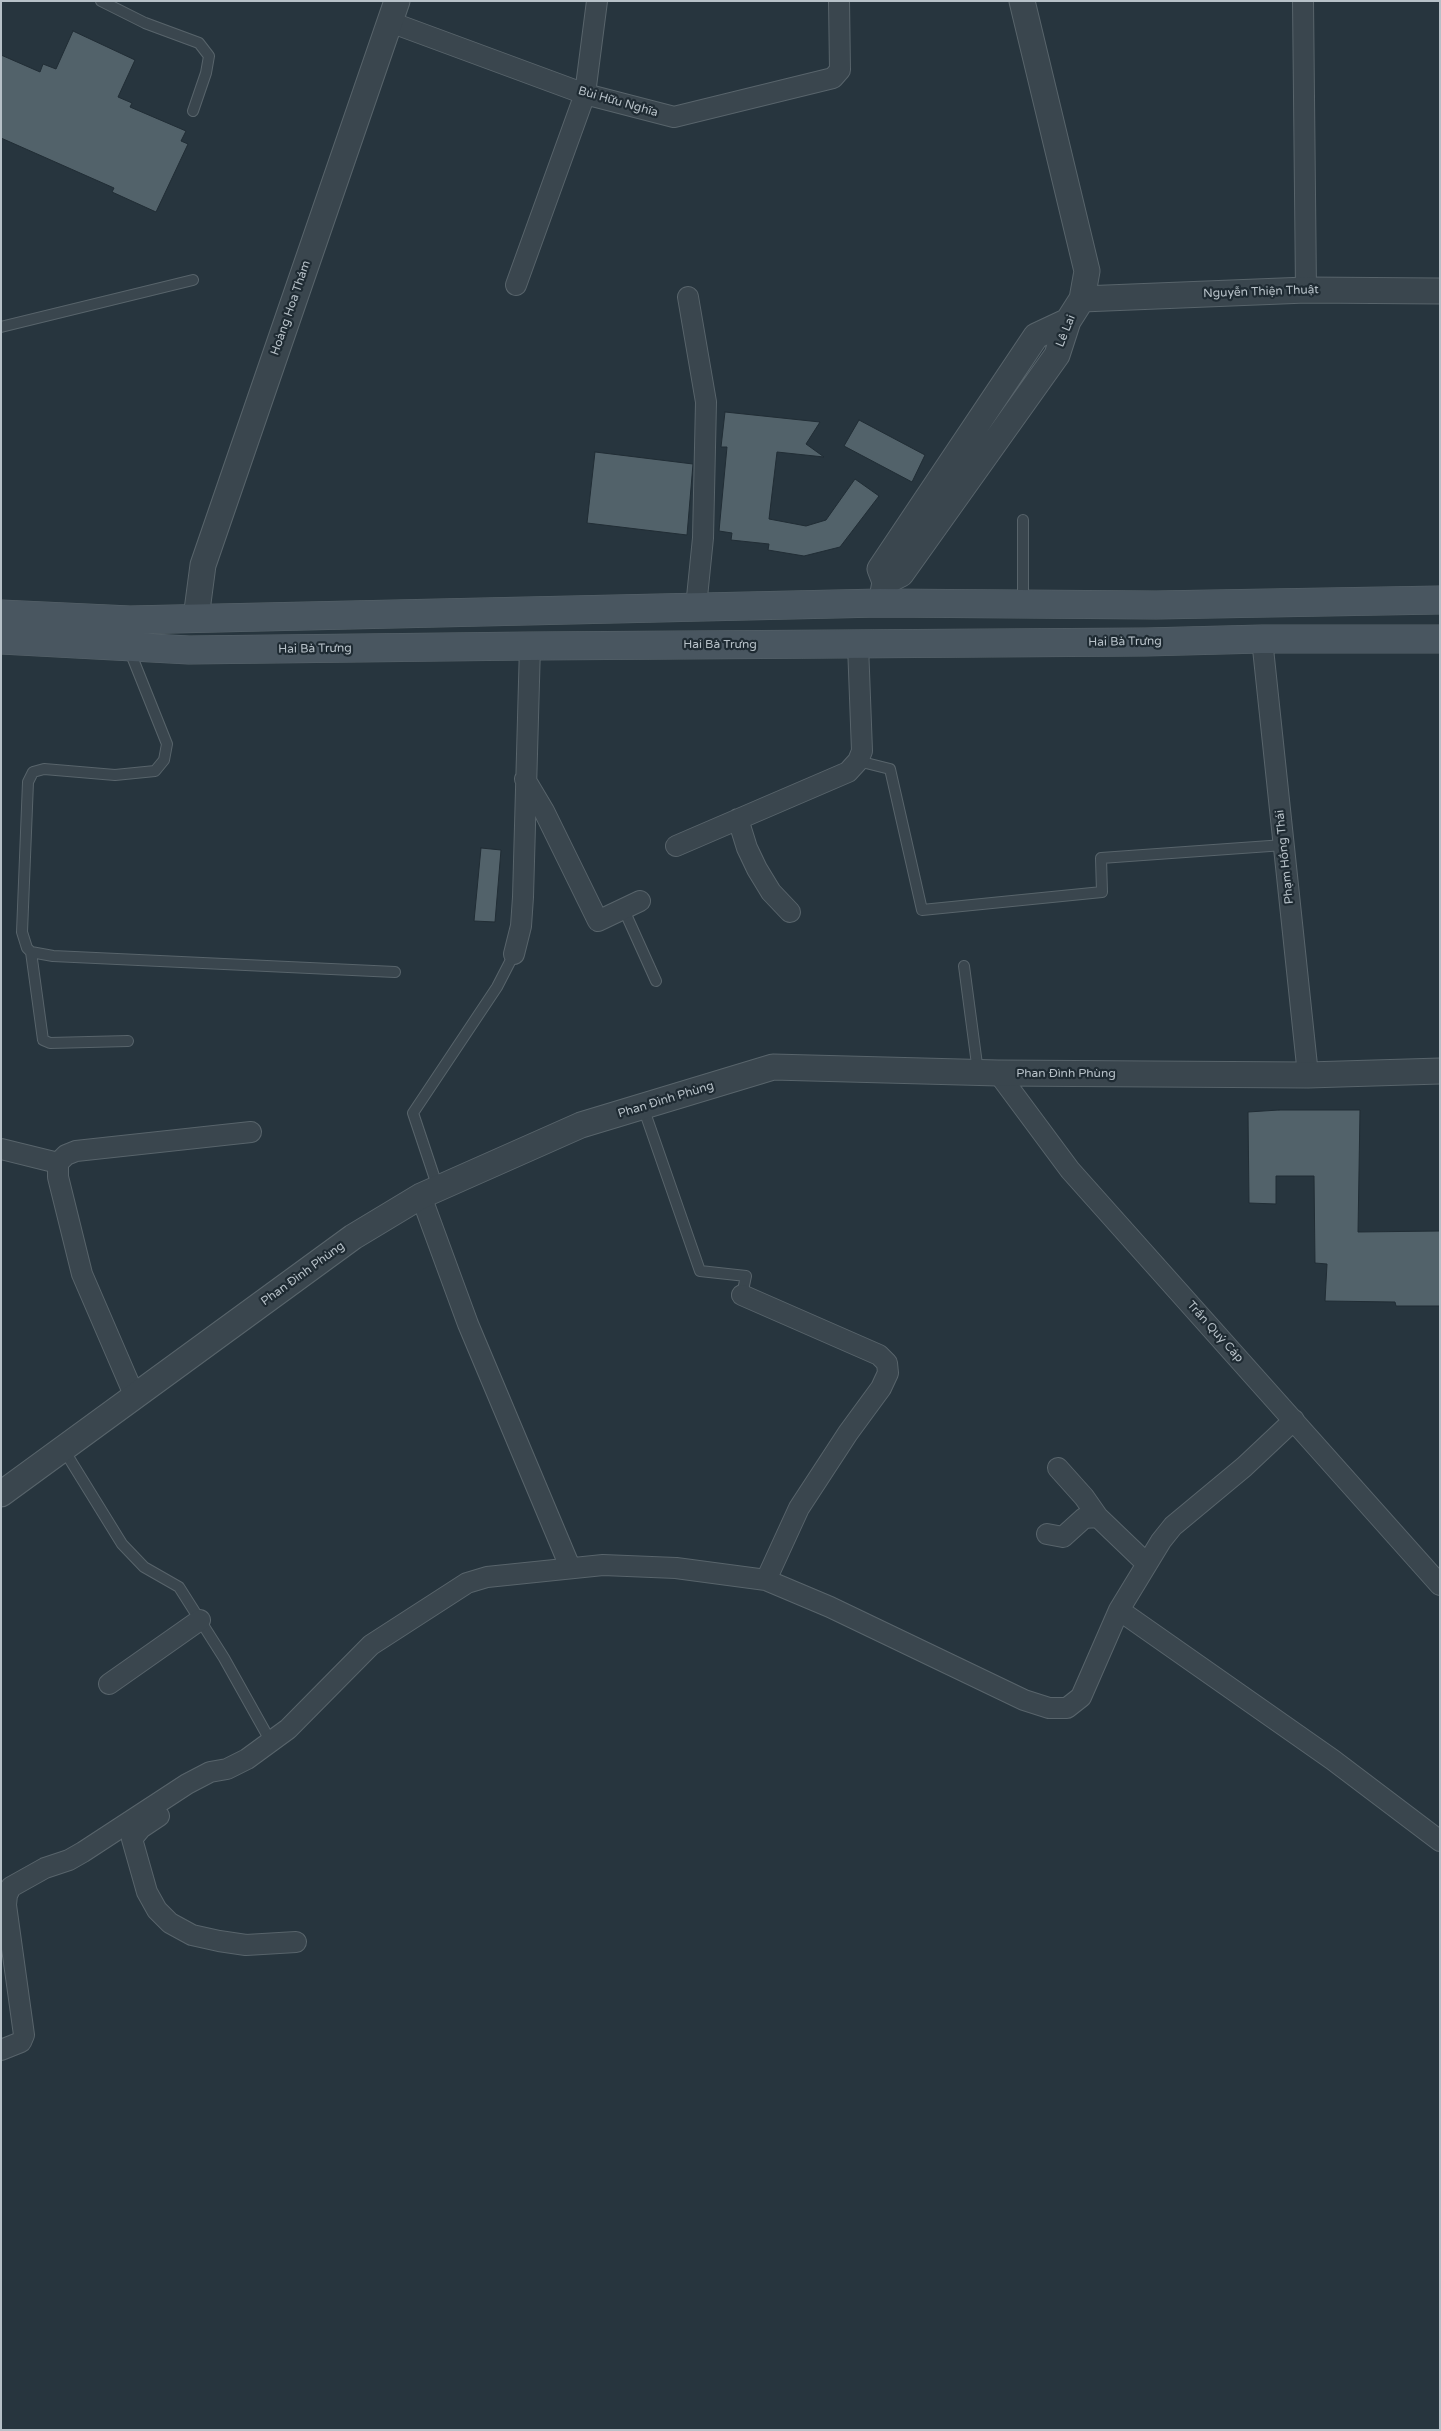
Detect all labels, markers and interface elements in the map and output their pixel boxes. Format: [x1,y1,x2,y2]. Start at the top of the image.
street label: Bùi Hữu Nghĩa [576,84,660,120]
street label: Hoàng Hoa Thám [268,259,314,357]
street label: Nguyễn Thiện Thuật [1203,283,1319,301]
street label: Lê Lai [1053,313,1079,349]
street label: Hai Bà Trưng [1088,634,1162,650]
street label: Hai Bà Trưng [683,638,757,652]
street label: Hai Bà Trưng [278,641,352,657]
street label: Phạm Hồng Thái [1273,809,1297,905]
street label: Phan Đình Phùng [1016,1067,1116,1081]
street label: Phan Đình Phùng [616,1079,716,1121]
street label: Phan Đình Phùng [258,1239,348,1309]
street label: Trần Quý Cáp [1184,1298,1246,1366]

